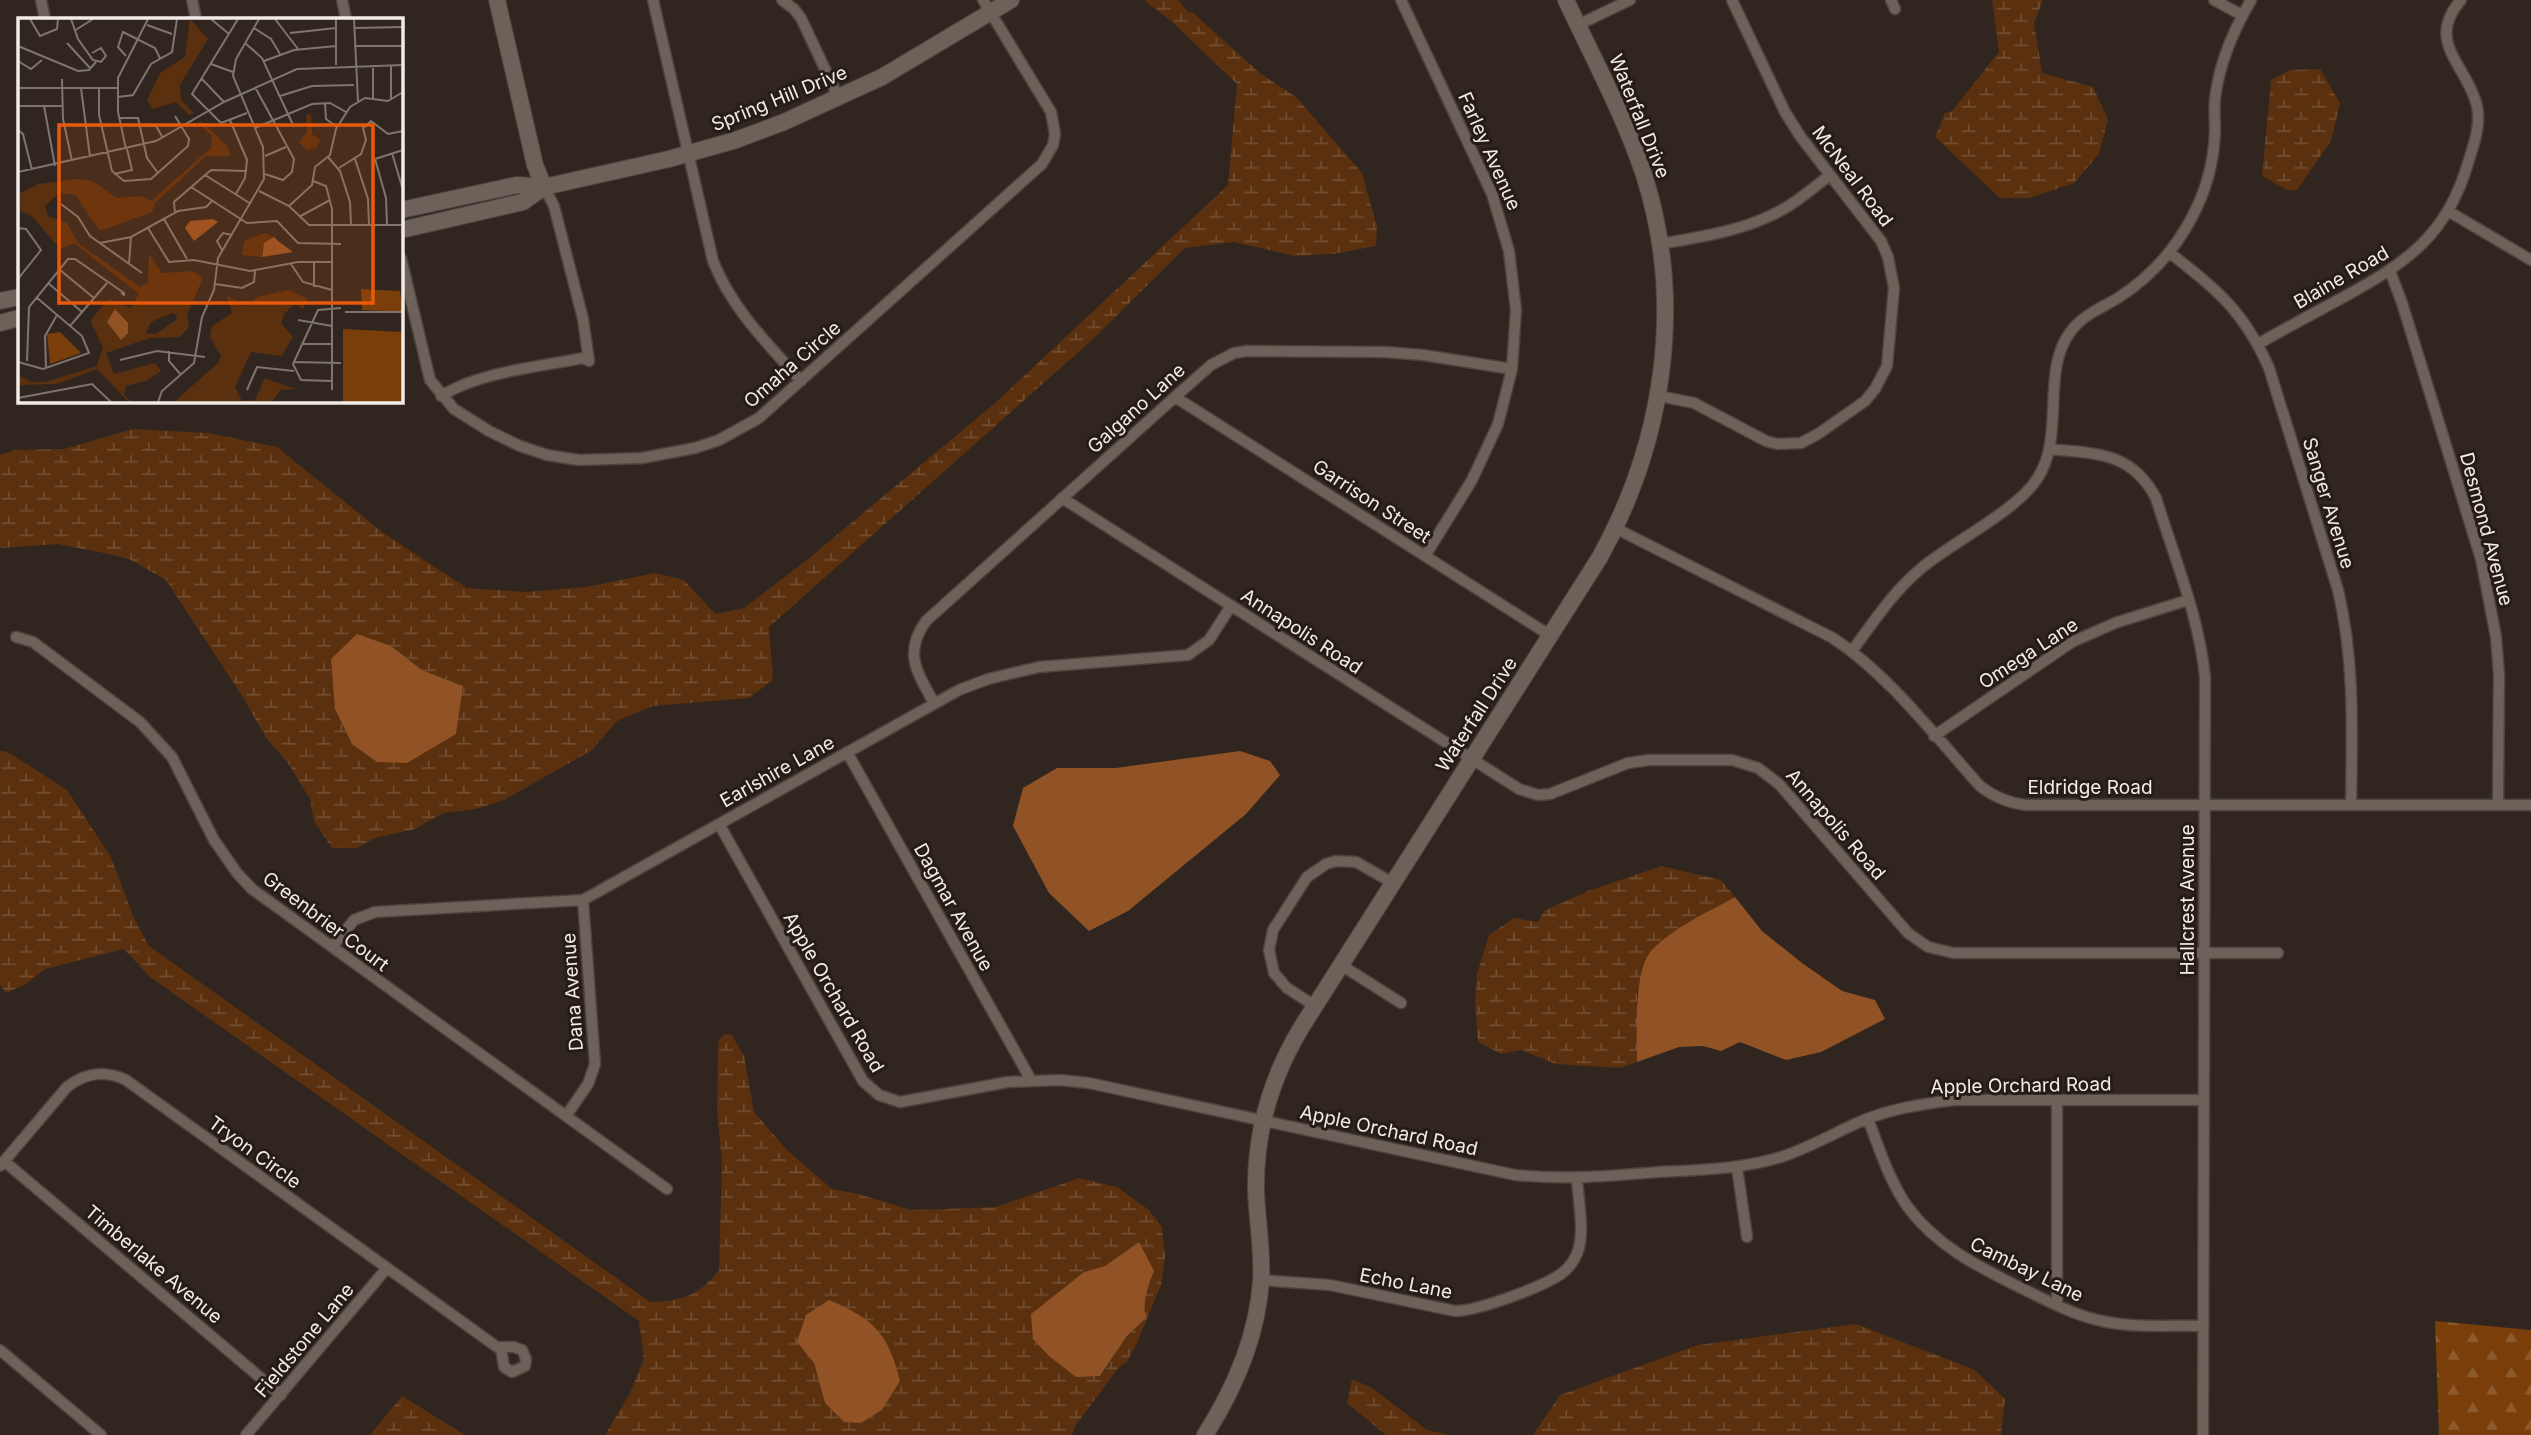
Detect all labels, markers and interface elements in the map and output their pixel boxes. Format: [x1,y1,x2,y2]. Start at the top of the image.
inset map [18,18,402,402]
street label: Waterfall Drive [1604,51,1675,182]
street label: Spring Hill Drive [708,61,850,136]
street label: Farley Avenue [1453,89,1526,214]
street label: McNeal Road [1807,121,1898,231]
street label: Blaine Road [2290,241,2393,314]
street label: Omaha Circle [739,316,846,413]
street label: Galgano Lane [1083,359,1190,458]
street label: Sanger Avenue [2298,435,2359,572]
street label: Desmond Avenue [2455,450,2518,608]
street label: Garrison Street [1308,455,1435,548]
street label: Annapolis Road [1237,584,1367,679]
street label: Omega Lane [1974,613,2082,694]
street label: Waterfall Drive [1431,653,1522,776]
street label: Earlshire Lane [716,731,838,812]
street label: Annapolis Road [1781,764,1890,885]
street label: Eldridge Road [2027,776,2153,799]
street label: Hallcrest Avenue [2176,824,2199,976]
street label: Dagmar Avenue [909,839,998,975]
street label: Greenbrier Court [258,867,393,976]
street label: Apple Orchard Road [778,908,889,1076]
street label: Dana Avenue [557,932,588,1052]
street label: Apple Orchard Road [1930,1072,2112,1099]
street label: Apple Orchard Road [1298,1100,1480,1161]
street label: Tryon Circle [204,1111,305,1194]
street label: Timberlake Avenue [80,1200,227,1329]
street label: Cambay Lane [1966,1232,2087,1307]
street label: Echo Lane [1358,1263,1454,1304]
street label: Fieldstone Lane [250,1279,359,1402]

